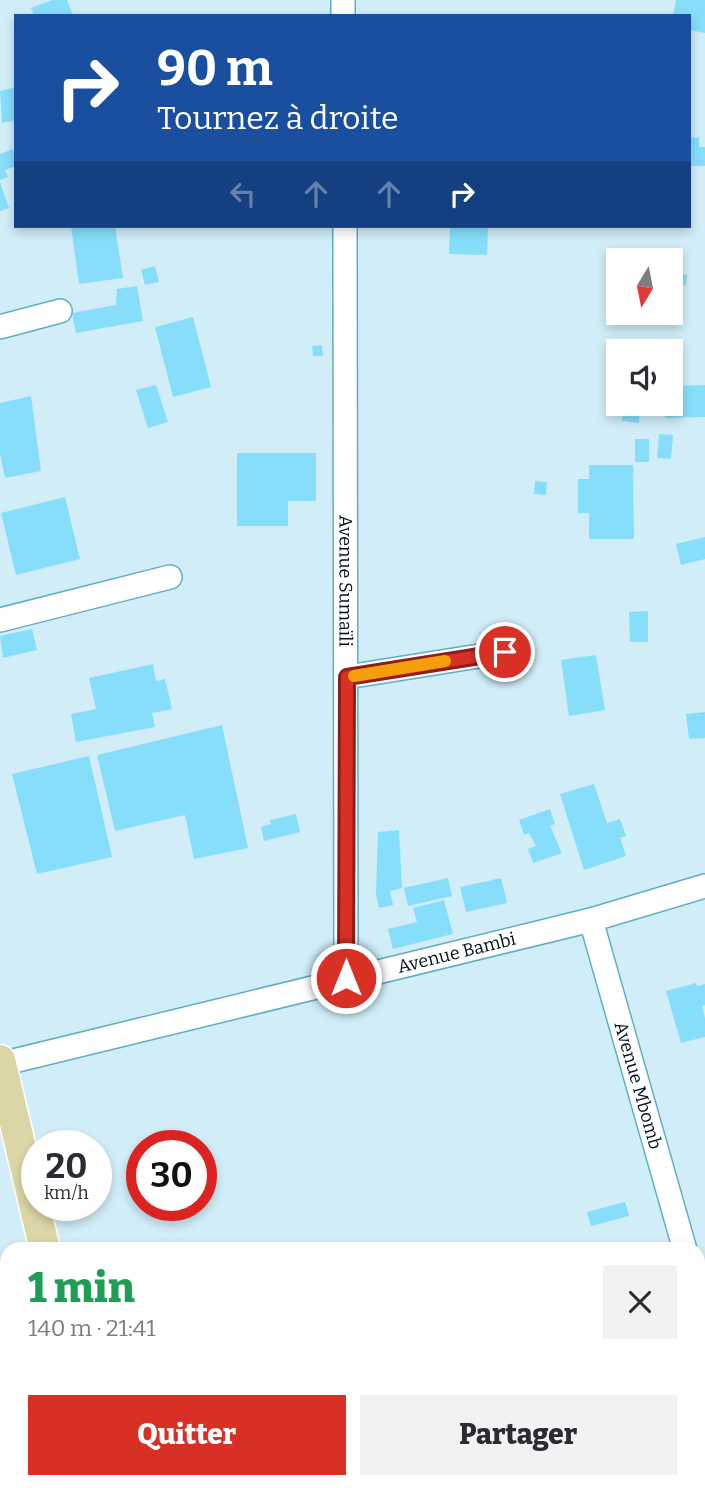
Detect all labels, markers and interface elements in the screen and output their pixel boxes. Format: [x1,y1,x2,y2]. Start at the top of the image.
text: 90 m [157,39,273,98]
icon: right [42,42,133,133]
text: Tournez à droite [157,99,399,137]
icon: left [224,175,262,213]
icon: ahead [297,175,335,213]
icon: ahead [370,175,408,213]
icon: right [443,175,481,213]
north arrow [606,248,682,326]
map controls [606,248,683,416]
button: sound [606,339,683,416]
street label: Avenue Sumaïli [334,515,357,647]
pin [475,622,535,682]
icon: arrive [486,633,524,671]
street label: Avenue Bambi [395,928,518,978]
position arrow [309,941,383,1015]
street label: Avenue Mbomb [610,1019,667,1152]
speed limit sign: 30 [126,1130,217,1221]
text: 20 [46,1145,87,1187]
text: km/h [44,1182,89,1204]
text: 1 min [28,1263,135,1313]
button: close [603,1265,677,1339]
text: 140 m · 21:41 [28,1314,156,1342]
button: Quitter [28,1395,346,1475]
button: Partager [360,1395,677,1475]

